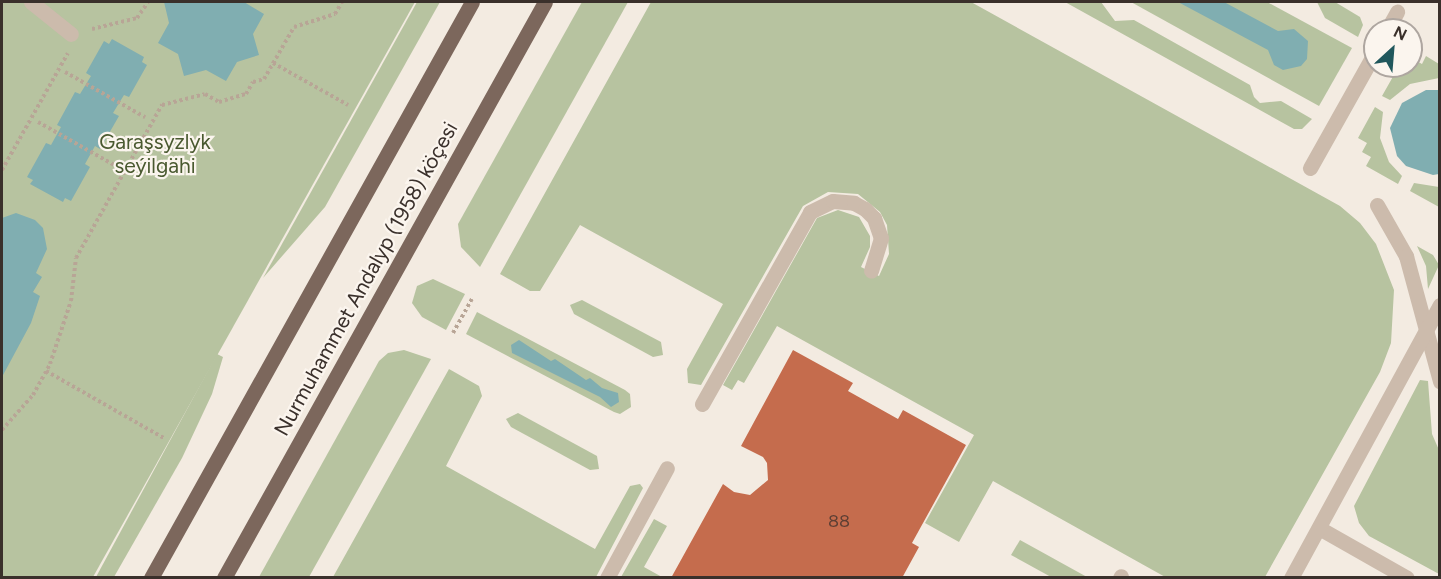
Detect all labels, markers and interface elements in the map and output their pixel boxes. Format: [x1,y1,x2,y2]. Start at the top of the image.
north arrow [1363,18,1423,78]
text: N [1391,22,1410,44]
street label: Nurmuhammet Andalyp (1958) köçesi [269,118,463,440]
park label: Garaşsyzlyk seýilgähi [99,129,211,179]
house number: 88 [828,510,850,532]

